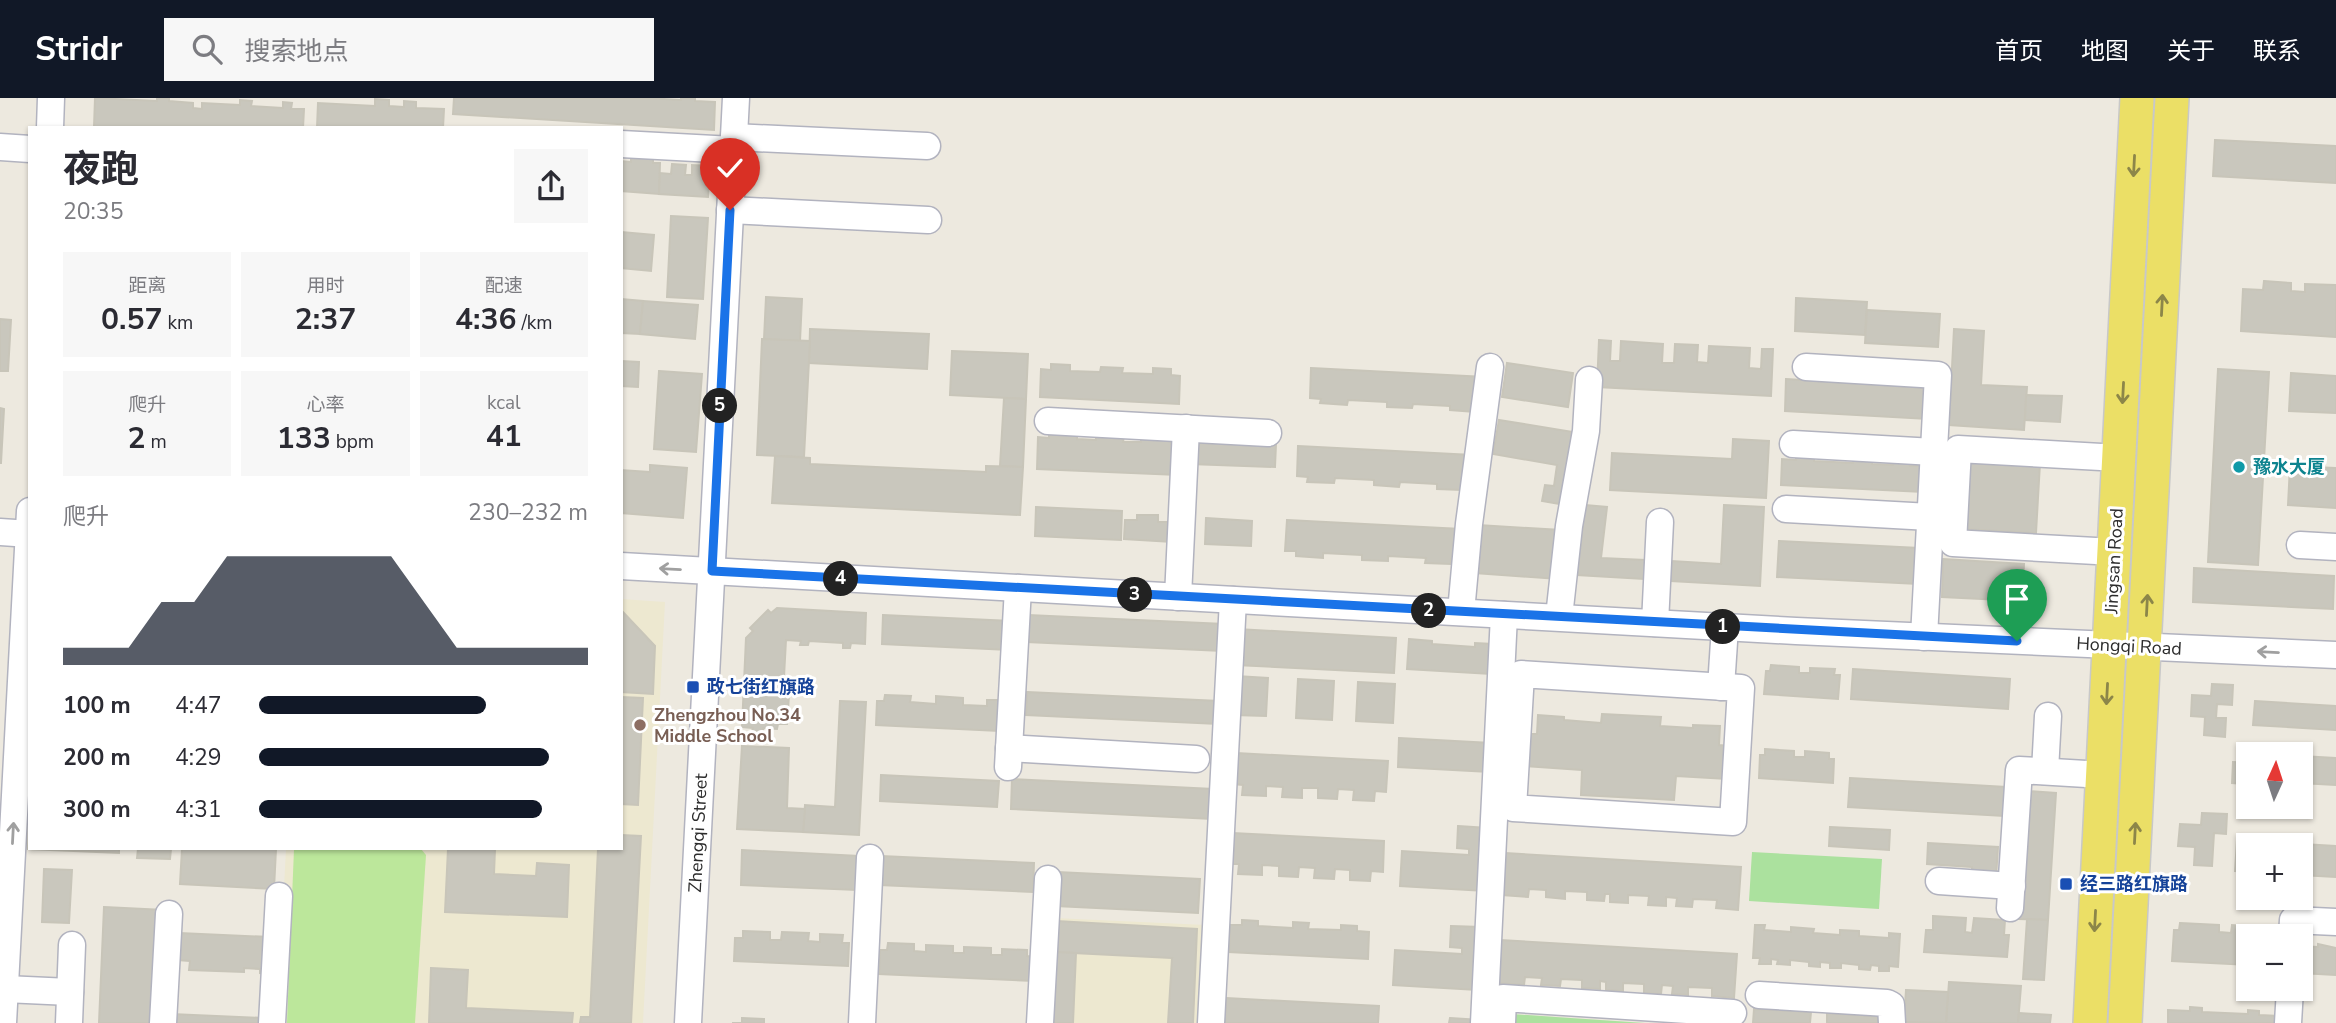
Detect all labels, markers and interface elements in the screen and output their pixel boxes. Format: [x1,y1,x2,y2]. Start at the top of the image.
search box [164,18,654,81]
text: Stridr [35,27,122,72]
icon: search [188,30,226,68]
text: 搜索地点 [244,34,348,69]
text: 首页 [1995,35,2043,67]
text: 地图 [2081,35,2129,67]
text: 关于 [2167,35,2215,67]
text: 联系 [2253,35,2301,67]
pin [700,138,760,210]
text: 夜跑 [63,144,139,195]
button: share [514,149,588,223]
icon: check [711,149,749,187]
one-way arrow [2127,154,2140,177]
text: 20:35 [63,196,123,227]
text: 距离 [128,273,166,299]
text: 用时 [306,273,345,299]
text: 配速 [485,273,523,299]
one-way arrow [2156,294,2169,316]
text: 0.57 [101,299,163,340]
text: 2:37 [295,299,356,340]
text: 4:36 [455,299,517,340]
text: km [163,310,193,336]
text: /km [517,310,553,336]
one-way arrow [2116,382,2129,405]
pin: 5 [702,388,738,424]
text: kcal [487,390,521,416]
text: 爬升 [128,392,166,418]
text: 心率 [306,392,345,418]
text: 5 [714,392,725,418]
text: 41 [486,416,522,457]
text: 2 [128,418,146,459]
text: 133 [277,418,331,459]
text: m [146,429,167,455]
text: bpm [331,429,374,455]
place label: 豫水大厦 [2253,455,2325,479]
marker: 豫水大厦 [2231,459,2247,475]
text: 230–232 m [468,497,588,528]
text: 爬升 [63,501,109,532]
street label: Jingsan Road [2099,508,2129,615]
pin: 4 [824,561,858,596]
one-way arrow [660,562,682,575]
text: 4 [835,565,846,591]
pin [1987,569,2047,641]
pin: 3 [1118,578,1152,612]
icon: arrive [1998,580,2036,618]
text: 3 [1129,581,1140,607]
pin: 2 [1412,594,1446,628]
one-way arrow [2141,595,2154,617]
text: 2 [1423,597,1434,623]
pin: 1 [1706,610,1740,644]
text: 1 [1717,613,1728,639]
street label: Hongqi Road [2076,631,2182,661]
one-way arrow [2257,646,2280,659]
place label: 政七街红旗路 [707,675,815,699]
marker: 政七街红旗路 [685,679,701,695]
one-way arrow [2101,682,2114,705]
text: 100 m [63,690,131,721]
text: 4:47 [175,690,222,721]
place label: Zhengzhou No.34 Middle School [654,703,801,748]
marker: Zhengzhou No.34 Middle School [632,717,648,733]
text: 200 m [63,742,131,773]
text: 4:29 [175,742,222,773]
north arrow [2236,742,2314,819]
map controls [2236,742,2313,1001]
street label: Zhengqi Street [683,772,713,893]
text: 300 m [63,794,131,825]
text: 4:31 [175,794,222,825]
one-way arrow [2129,821,2142,844]
one-way arrow [7,822,20,844]
button: + [2236,833,2313,910]
place label: 经三路红旗路 [2080,872,2188,896]
marker: 经三路红旗路 [2058,876,2074,892]
one-way arrow [2089,909,2102,932]
button: − [2236,924,2313,1001]

